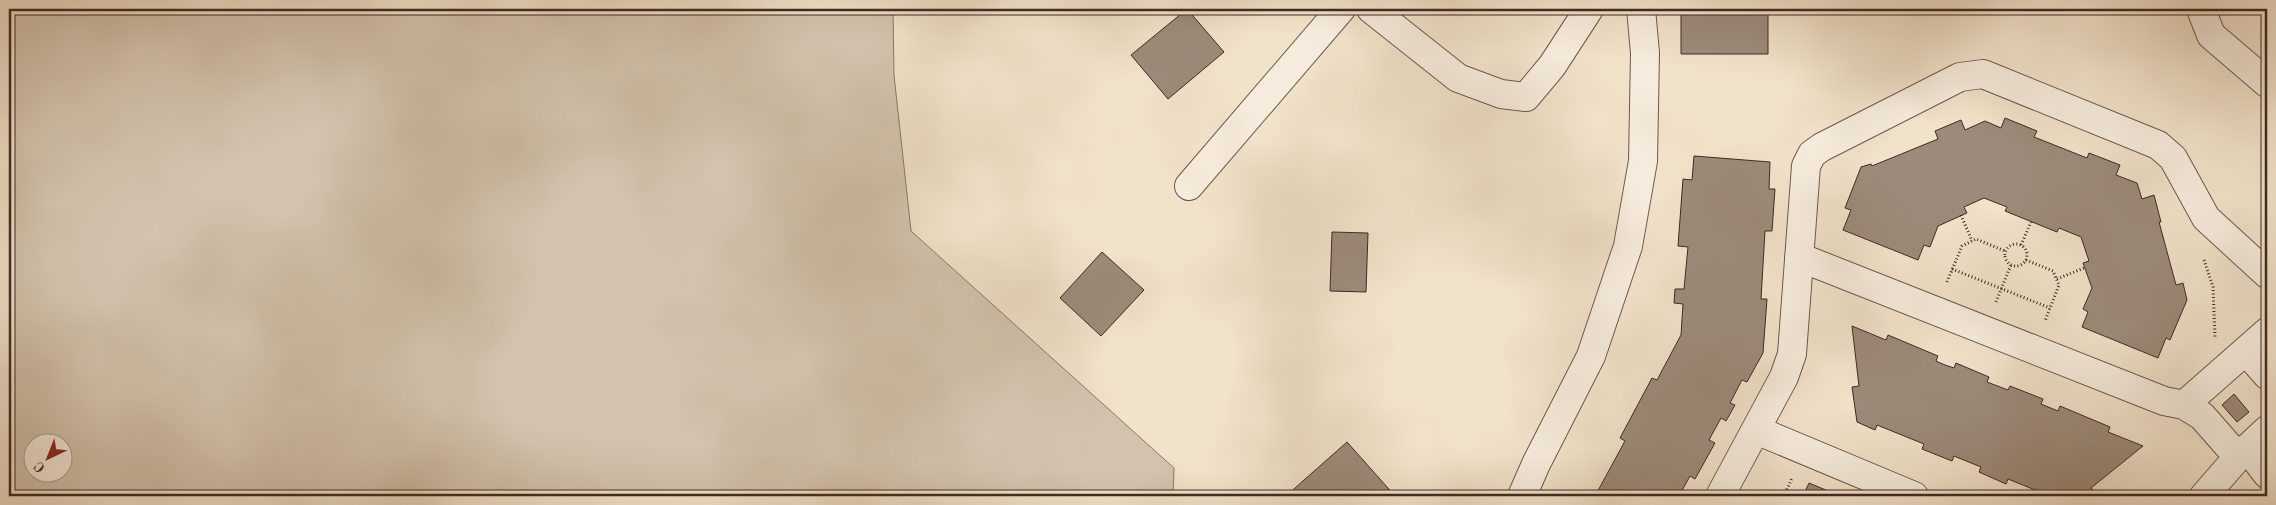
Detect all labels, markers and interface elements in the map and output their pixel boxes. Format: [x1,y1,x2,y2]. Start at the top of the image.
north arrow [22,432,72,482]
text: С [32,459,48,475]

